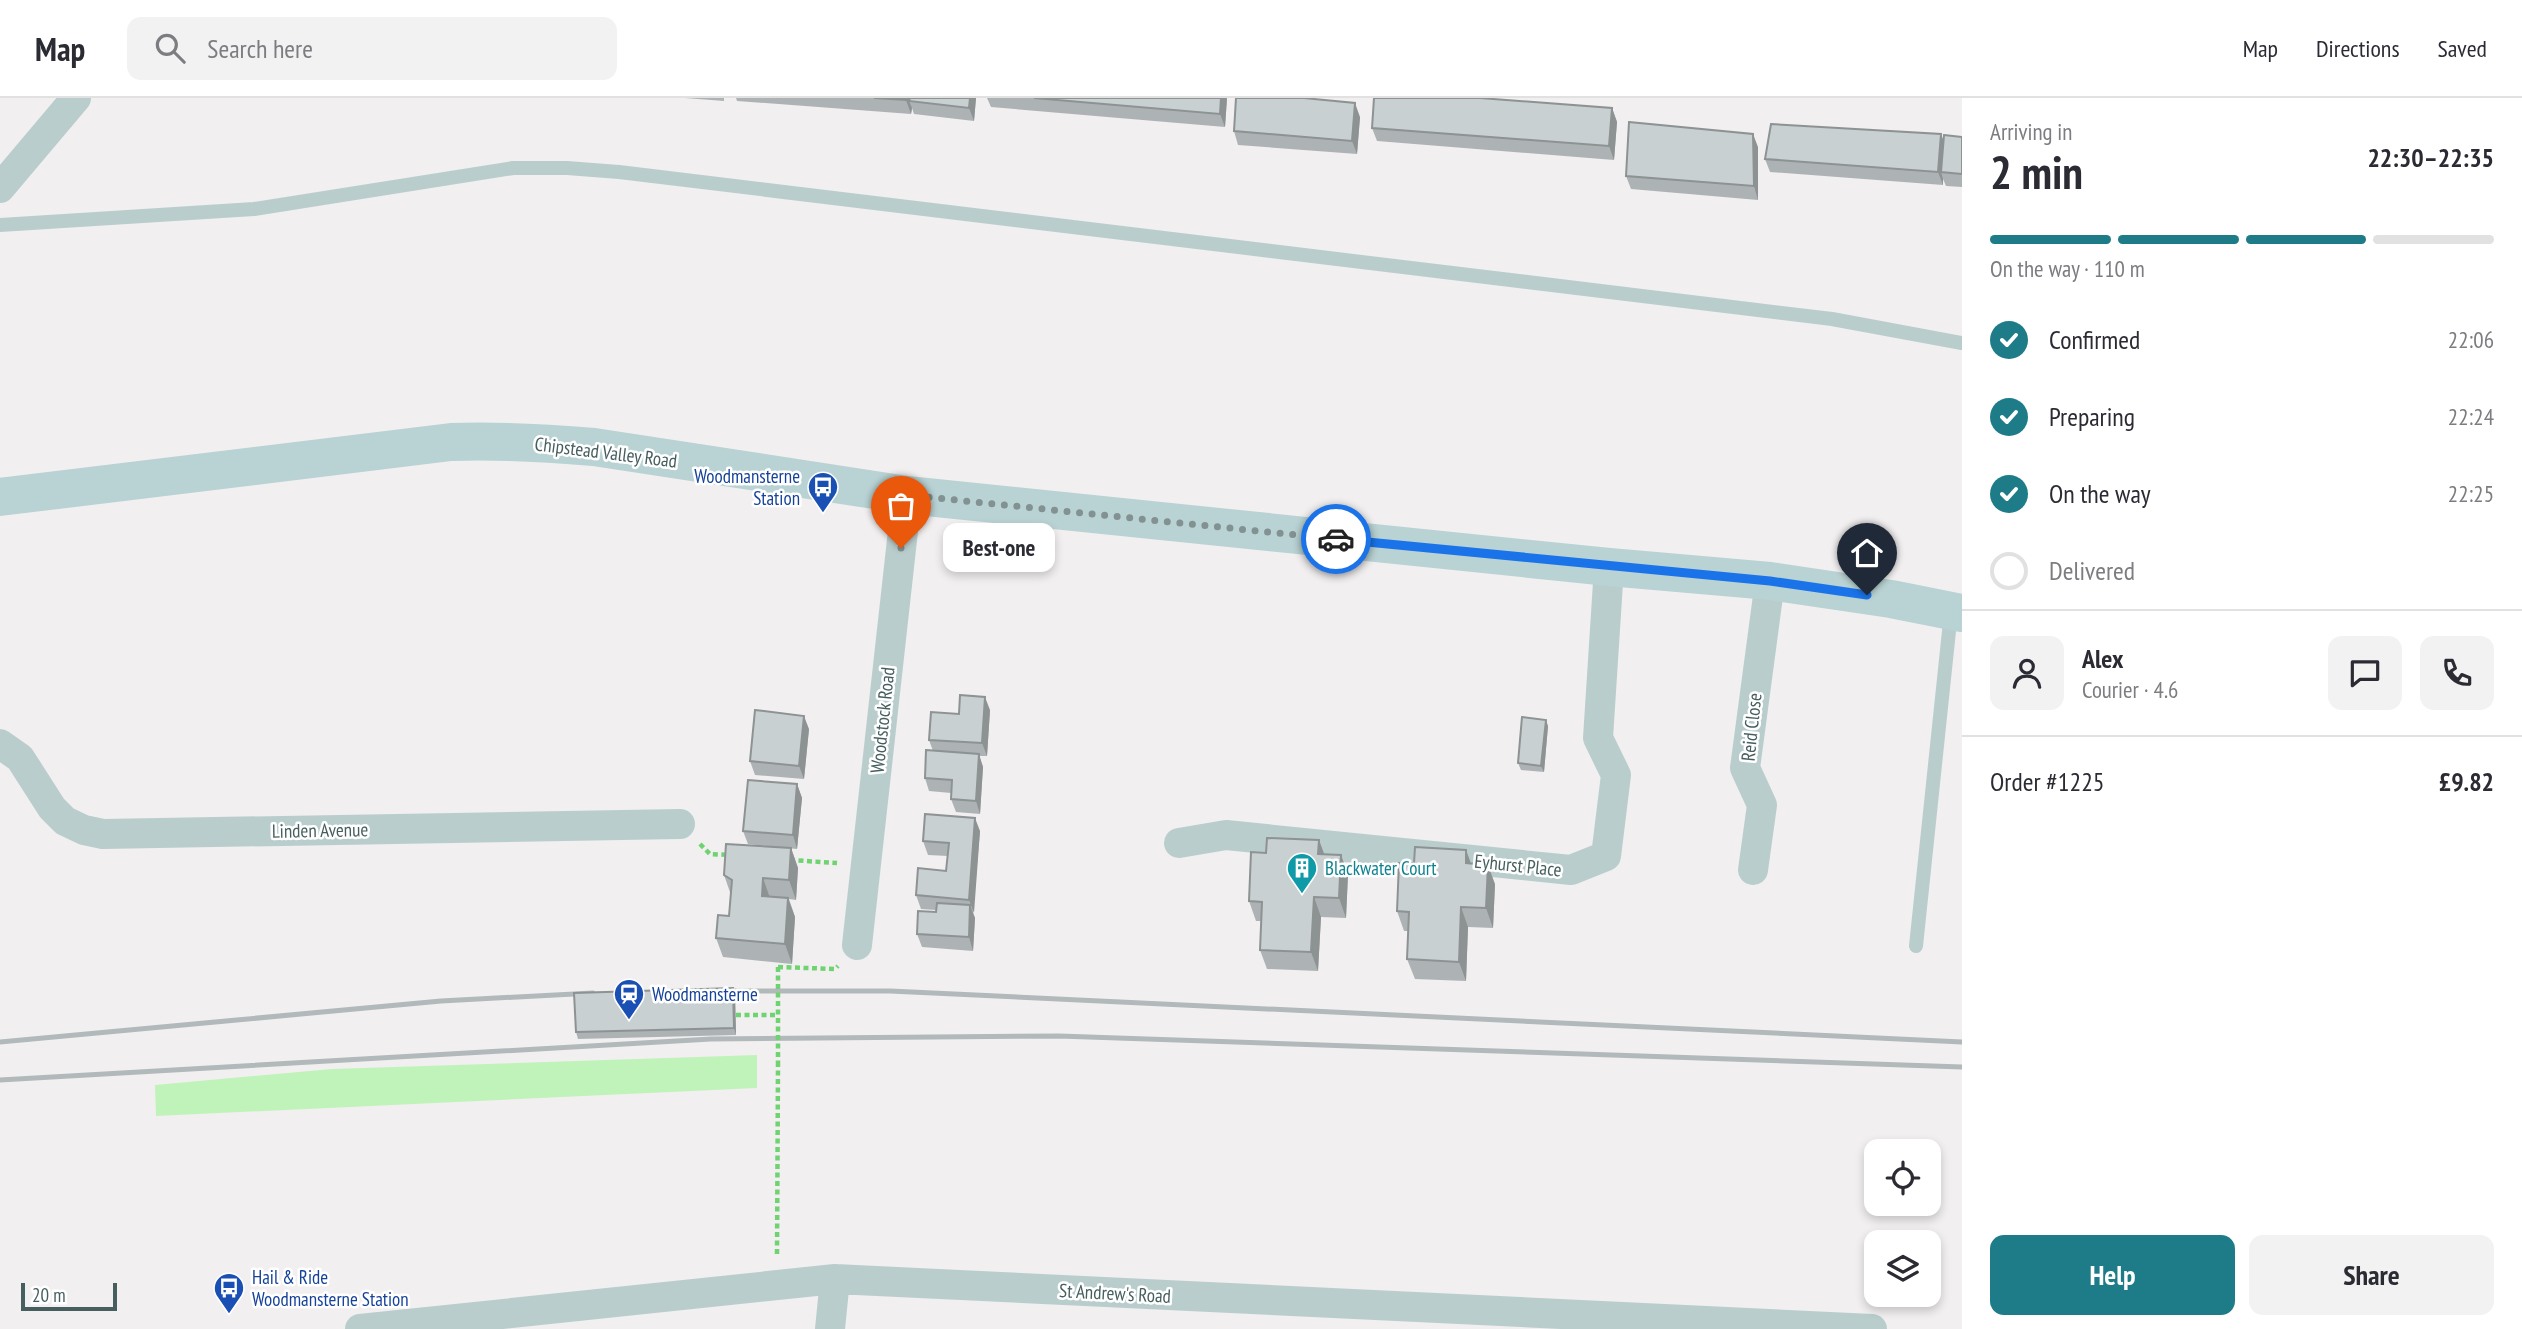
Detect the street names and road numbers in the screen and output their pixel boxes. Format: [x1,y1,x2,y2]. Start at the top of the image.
street label: Chipstead Valley Road [533,431,679,473]
street label: Woodstock Road [864,666,900,774]
street label: Reid Close [1736,692,1767,762]
street label: Linden Avenue [272,817,369,843]
street label: Eyhurst Place [1473,848,1563,882]
street label: St Andrew's Road [1059,1278,1171,1308]

